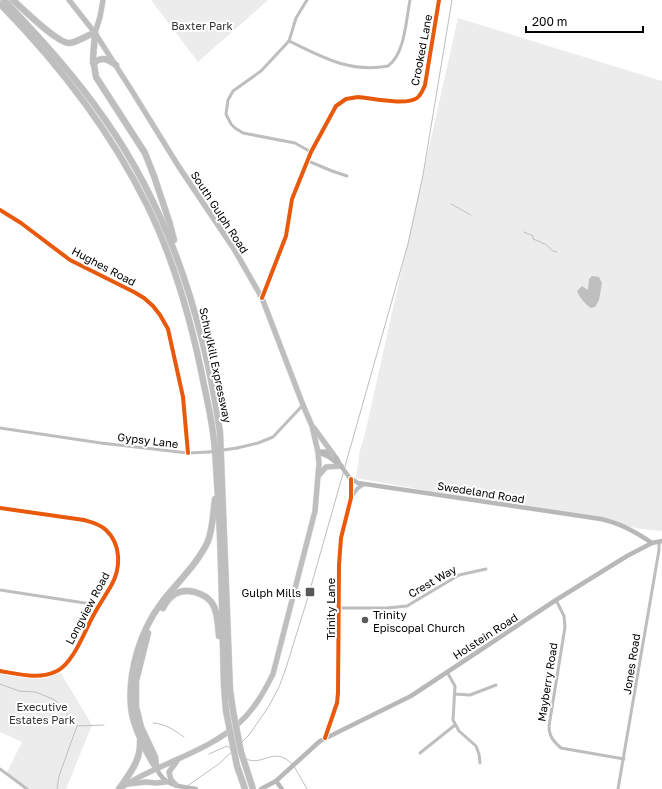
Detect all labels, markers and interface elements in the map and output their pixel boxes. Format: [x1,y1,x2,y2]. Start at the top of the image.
scale bar [526,8,643,34]
street label: Crooked Lane [408,13,434,87]
text: 200 m [532,14,567,29]
park label: Baxter Park [171,19,233,32]
street label: South Gulph Road [189,168,251,256]
street label: Hughes Road [70,244,138,288]
street label: Schuylkill Expressway [197,306,235,424]
street label: Gypsy Lane [117,430,179,450]
street label: Swedeland Road [436,479,526,505]
street label: Crest Way [406,562,458,600]
street label: Longview Road [62,570,112,646]
street label: Trinity Lane [324,578,337,640]
place label: Gulph Mills [242,586,301,599]
marker: Gulph Mills [304,586,316,598]
place label: Trinity Episcopal Church [373,608,465,634]
street label: Holstein Road [450,610,520,662]
marker: Trinity Episcopal Church [360,615,370,625]
street label: Jones Road [620,633,642,695]
street label: Mayberry Road [534,642,560,722]
park label: Executive Estates Park [9,700,75,726]

